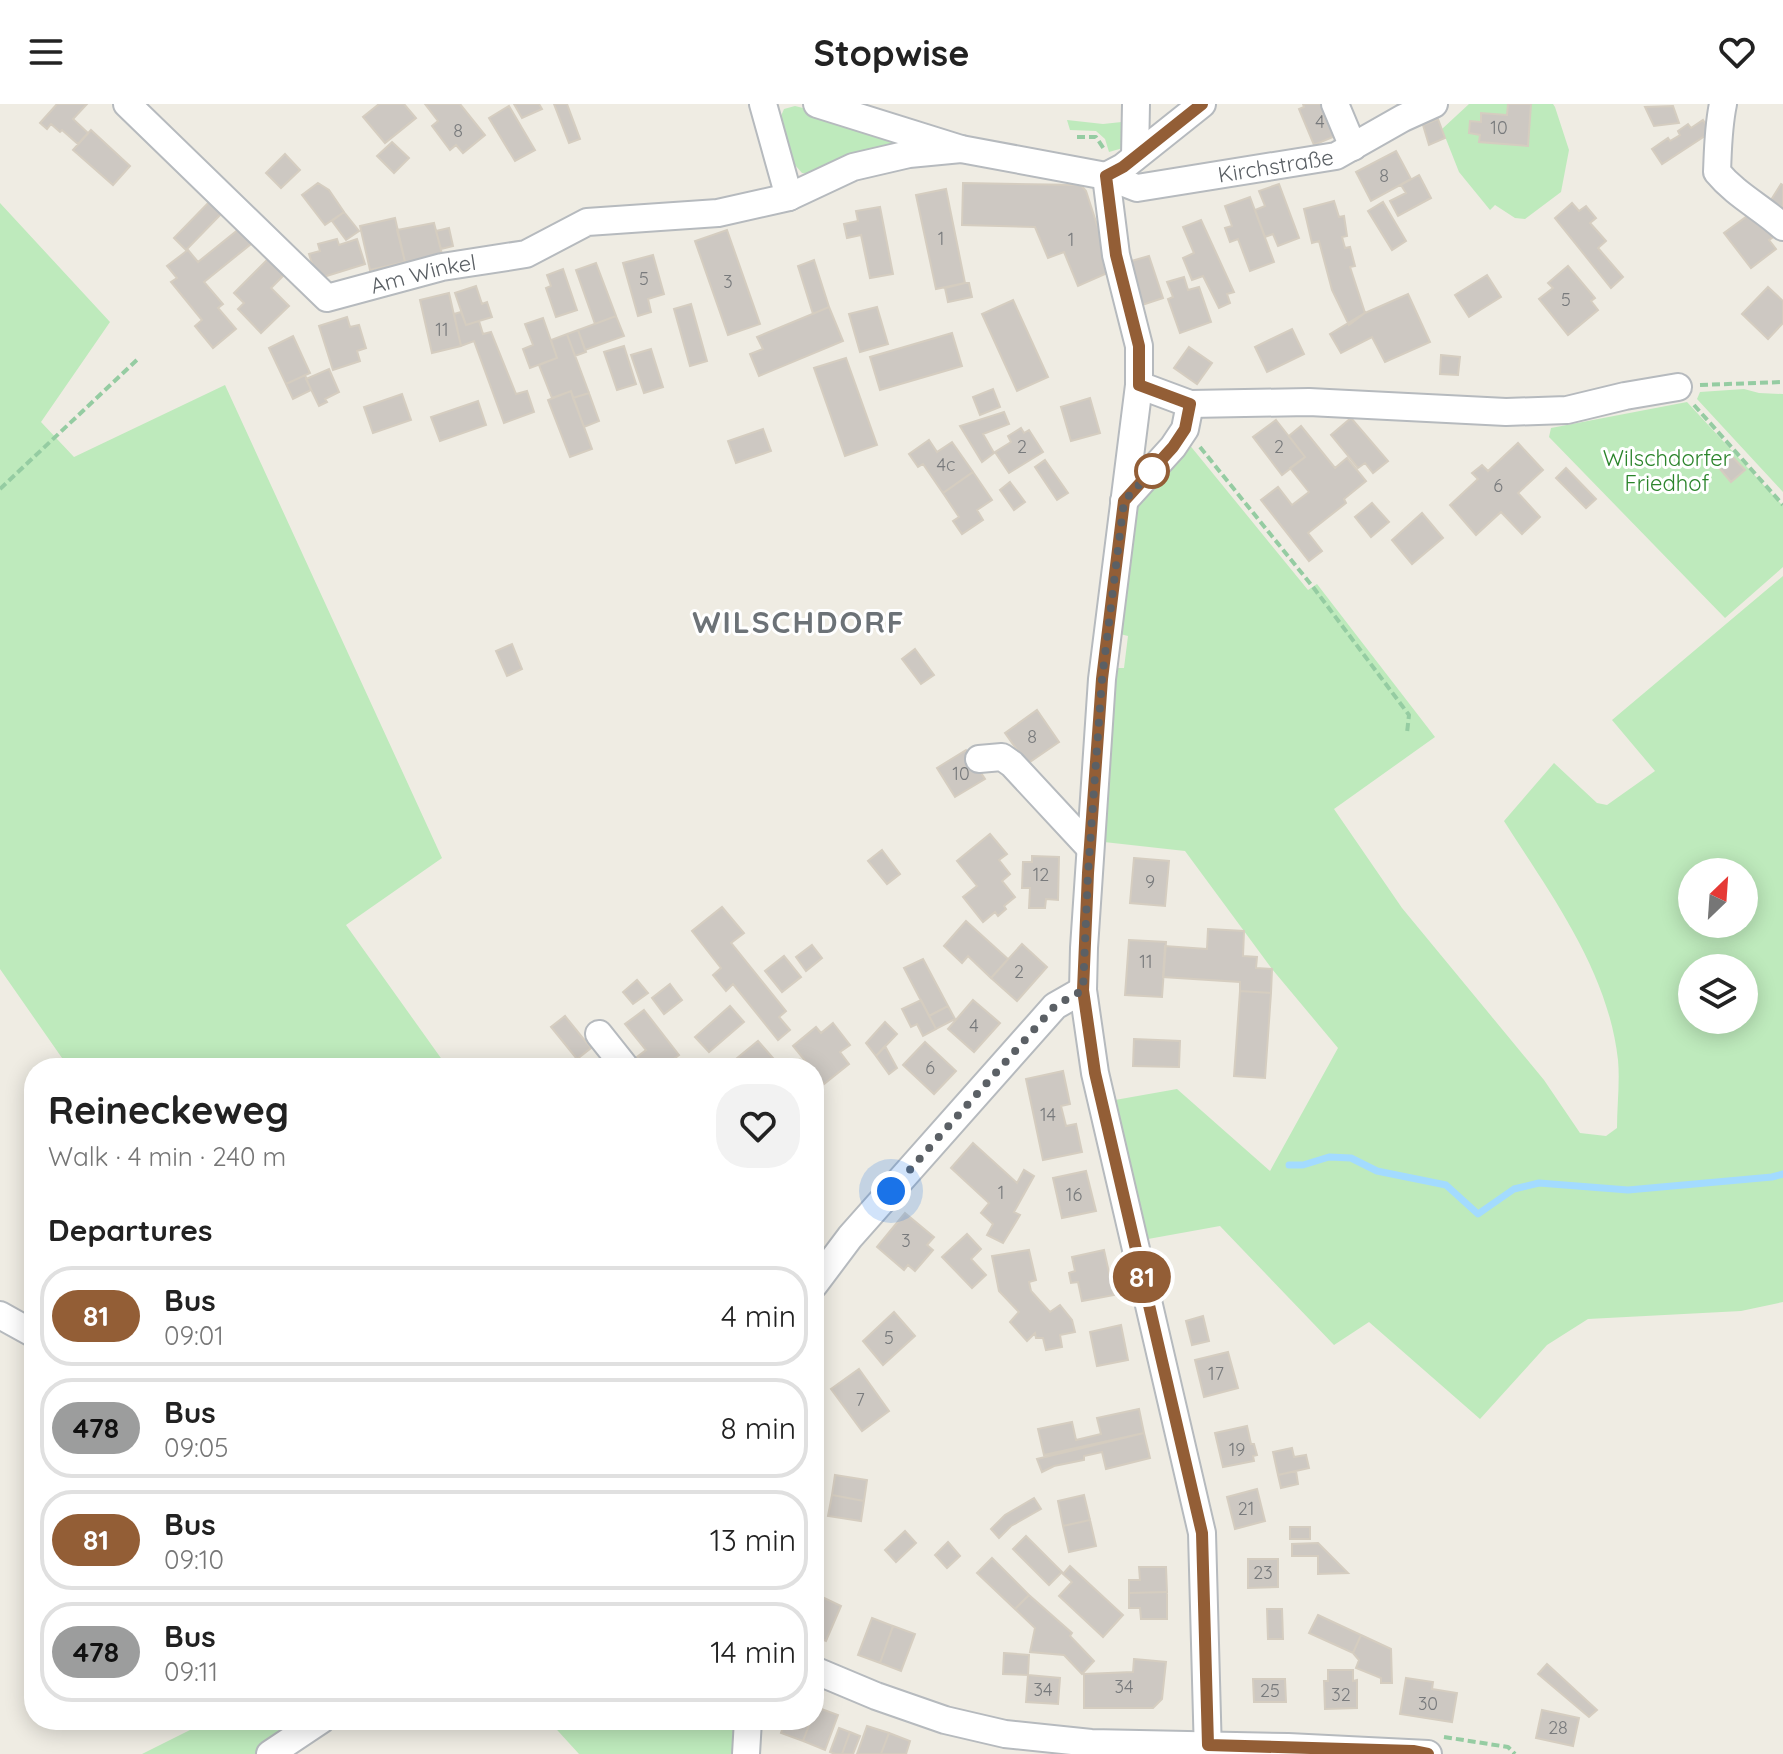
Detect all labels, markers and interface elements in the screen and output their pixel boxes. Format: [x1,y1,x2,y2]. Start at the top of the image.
icon: menu [24,30,68,74]
text: Stopwise [814,30,969,75]
icon: heart [1715,30,1759,74]
house number: 4 [1315,110,1325,133]
house number: 10 [1490,116,1508,139]
house number: 8 [453,119,463,142]
street label: Kirchstraße [1216,143,1335,189]
house number: 8 [1379,164,1389,187]
house number: 1 [938,227,944,250]
house number: 1 [1068,228,1074,251]
street label: Am Winkel [367,248,478,300]
house number: 5 [639,267,649,290]
house number: 3 [723,270,733,293]
house number: 5 [1561,288,1571,311]
house number: 11 [435,318,449,341]
house number: 2 [1017,435,1027,458]
house number: 2 [1274,435,1284,458]
park label: Wilschdorfer Friedhof [1603,444,1732,497]
house number: 4c [937,453,955,476]
unlabelled marker [1135,454,1169,488]
house number: 6 [1493,474,1503,497]
district label: WILSCHDORF [692,603,906,641]
house number: 8 [1027,725,1037,748]
house number: 10 [952,762,970,785]
north arrow [1678,858,1758,938]
map controls [1678,858,1758,1034]
house number: 12 [1033,863,1049,886]
house number: 9 [1145,870,1155,893]
house number: 11 [1139,950,1153,973]
button: layers [1678,954,1758,1034]
house number: 2 [1014,960,1024,983]
house number: 4 [969,1014,979,1037]
house number: 6 [925,1056,935,1079]
button: heart [716,1084,800,1168]
text: Reineckeweg [48,1086,289,1134]
house number: 14 [1040,1103,1056,1126]
text: Walk · 4 min · 240 m [48,1140,286,1173]
your location [871,1171,911,1211]
house number: 1 [998,1181,1004,1204]
house number: 16 [1066,1183,1082,1206]
text: Departures [48,1211,213,1249]
house number: 3 [901,1229,911,1252]
line badge: 81 [1106,1251,1178,1303]
text: 81 [1129,1259,1155,1294]
text: Bus [164,1281,216,1319]
text: 4 min [721,1297,796,1335]
text: 81 [83,1298,109,1333]
text: 09:01 [164,1319,224,1352]
house number: 5 [884,1326,894,1349]
house number: 17 [1208,1362,1224,1385]
house number: 7 [855,1388,865,1411]
text: Bus [164,1393,216,1431]
text: 8 min [720,1409,796,1447]
text: 478 [73,1410,119,1445]
text: 09:05 [164,1431,228,1464]
house number: 19 [1229,1438,1245,1461]
house number: 21 [1238,1497,1254,1520]
text: Bus [164,1505,216,1543]
text: 13 min [710,1521,796,1559]
text: 81 [83,1522,109,1557]
text: 09:10 [164,1543,224,1576]
house number: 23 [1253,1561,1273,1584]
text: Bus [164,1617,216,1655]
text: 14 min [710,1633,796,1671]
text: 478 [73,1634,119,1669]
text: 09:11 [164,1655,218,1688]
house number: 34 [1115,1675,1133,1698]
house number: 34 [1034,1678,1052,1701]
house number: 25 [1260,1679,1280,1702]
house number: 32 [1331,1683,1351,1706]
house number: 30 [1418,1692,1438,1715]
house number: 28 [1548,1716,1568,1739]

